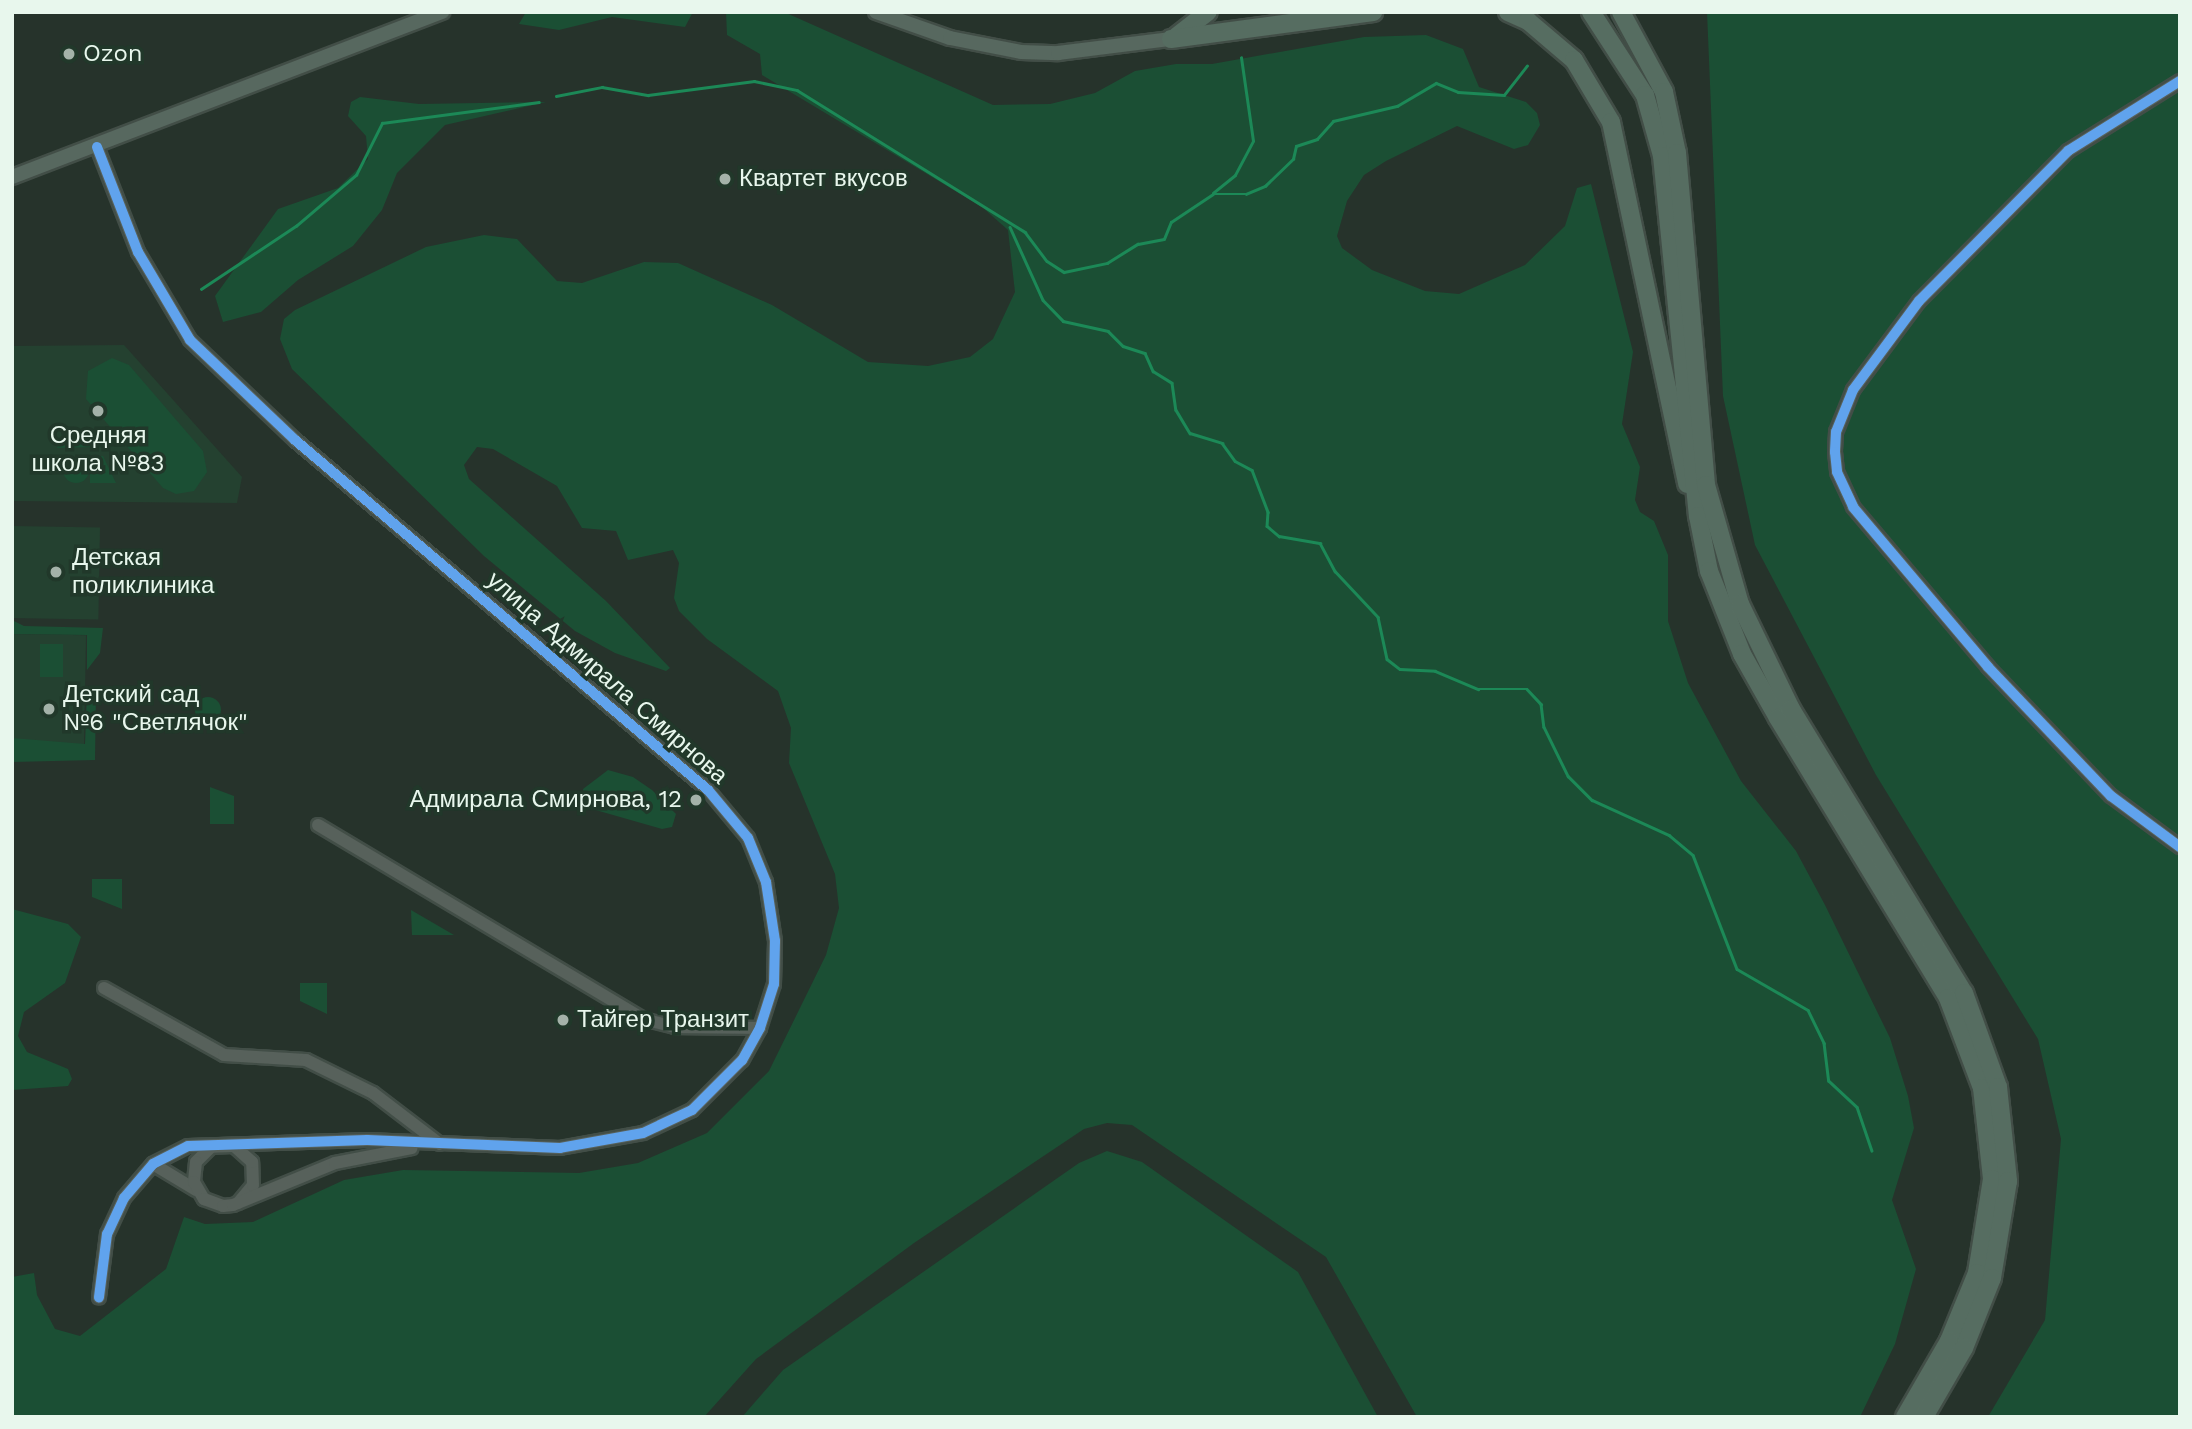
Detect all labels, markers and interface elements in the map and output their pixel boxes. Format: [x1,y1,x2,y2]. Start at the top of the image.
place label: Ozon [83,40,143,68]
marker: Ozon [61,46,77,62]
place label: Квартет вкусов [739,165,908,193]
marker: Квартет вкусов [717,171,733,187]
marker: Средняя школа №83 [90,403,106,419]
place label: Средняя школа №83 [32,422,164,478]
place label: Детская поликлиника [72,544,214,600]
marker: Детская поликлиника [46,562,66,582]
street label: улица Адмирала Смирнова [481,566,733,790]
place label: Детский сад №6 "Светлячок" [63,681,248,737]
marker: Детский сад №6 "Светлячок" [41,701,57,717]
place label: Адмирала Смирнова, 12 [409,786,682,814]
marker: Адмирала Смирнова, 12 [688,792,704,808]
place label: Тайгер Транзит [577,1006,749,1034]
marker: Тайгер Транзит [555,1012,571,1028]

